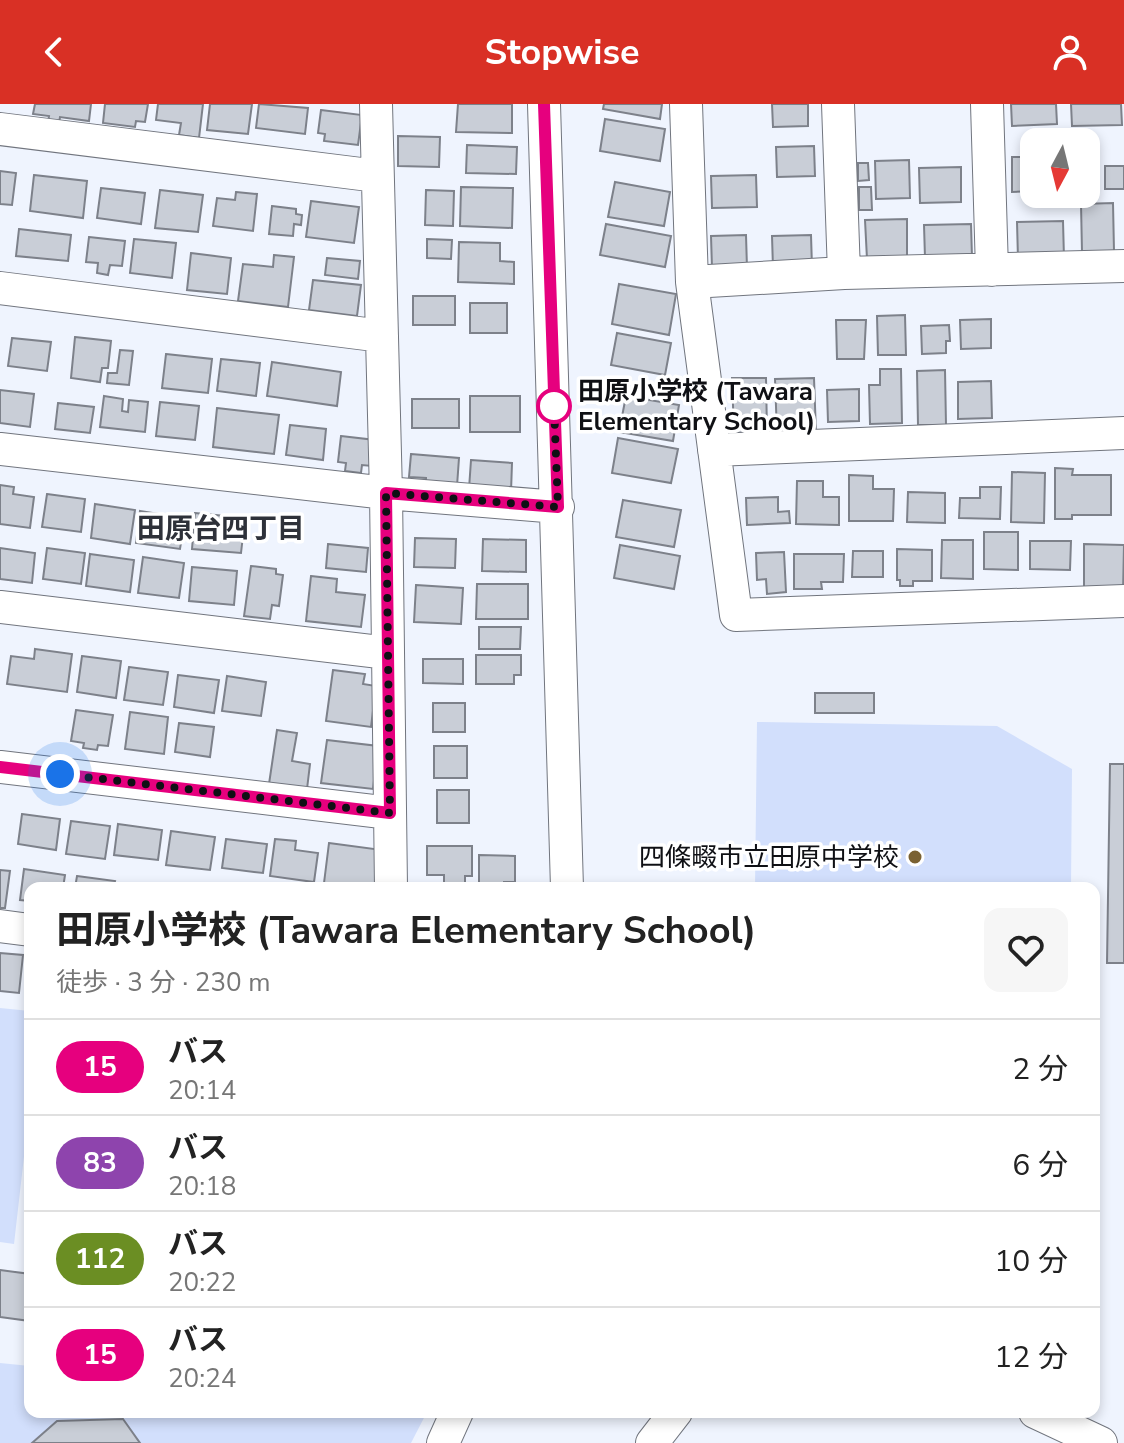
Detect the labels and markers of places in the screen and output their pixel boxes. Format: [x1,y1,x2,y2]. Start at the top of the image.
place label: 田原小学校 (Tawara Elementary School) [578,374,815,439]
marker: 田原小学校 (Tawara Elementary School) [537,389,571,423]
place label: 四條畷市立田原中学校 [639,840,899,875]
marker: 四條畷市立田原中学校 [906,848,924,866]

